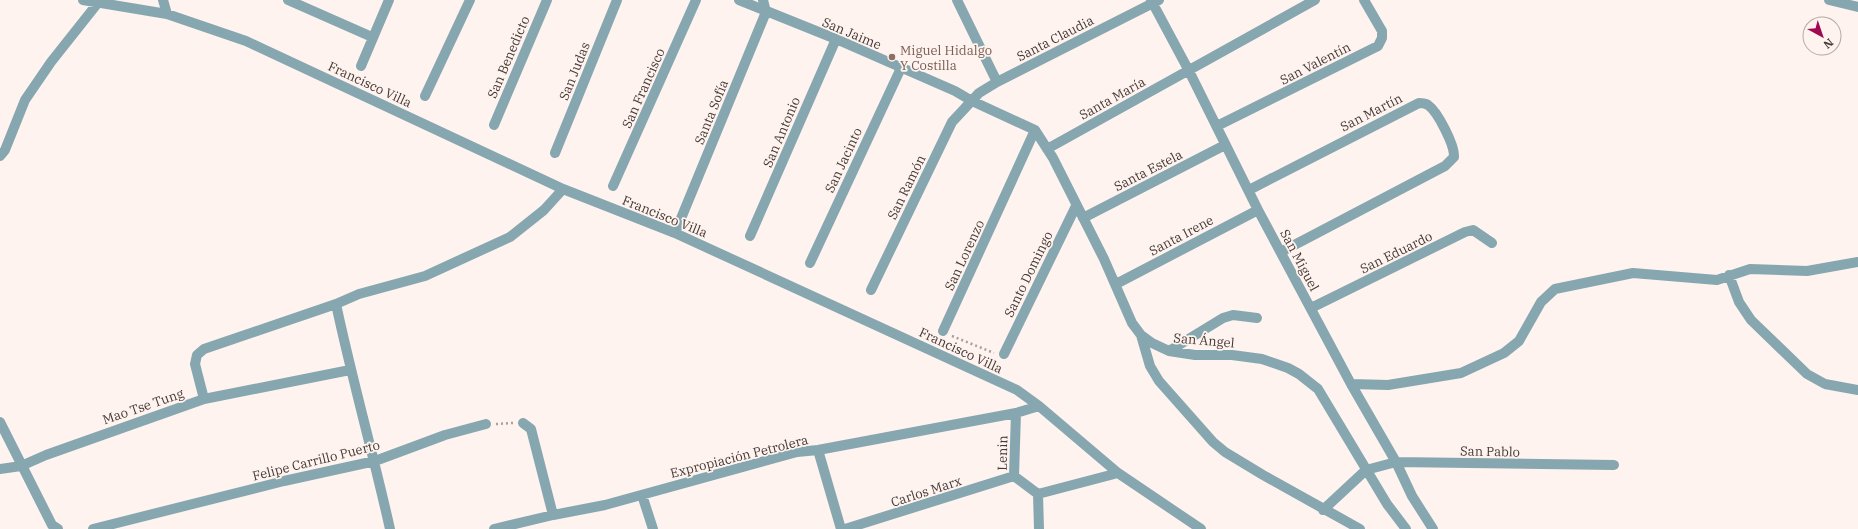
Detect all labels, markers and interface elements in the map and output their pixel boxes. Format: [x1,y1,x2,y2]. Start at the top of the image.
street label: Santa Claudia [1014,12,1097,65]
street label: San Benedicto [483,13,533,101]
street label: San Jaime [820,13,884,54]
north arrow [1802,16,1842,56]
text: N [1820,36,1836,52]
street label: San Valentín [1277,38,1353,89]
street label: San Judas [555,40,594,103]
place label: Miguel Hidalgo Y Costilla [900,42,992,74]
street label: San Francisco [618,45,669,131]
marker: Miguel Hidalgo Y Costilla [887,52,897,62]
street label: Francisco Villa [325,58,414,111]
street label: Santa María [1076,73,1148,124]
street label: Santa Sofía [691,77,732,147]
street label: San Martín [1337,90,1405,135]
street label: San Antonio [759,94,804,170]
street label: San Jacinto [821,125,866,196]
street label: Santa Estela [1111,146,1185,195]
street label: San Ramón [883,152,929,222]
street label: Francisco Villa [620,192,710,241]
street label: Santa Irene [1146,211,1216,259]
street label: San Lorenzo [941,217,988,293]
street label: San Miguel [1276,226,1323,294]
street label: Santo Domingo [1000,228,1057,320]
street label: San Eduardo [1357,228,1435,277]
street label: Francisco Villa [916,324,1005,377]
street label: San Ángel [1173,329,1235,352]
street label: Mao Tse Tung [100,385,186,428]
street label: Expropiación Petrolera [668,431,810,482]
street label: Lenin [994,435,1011,471]
street label: Felipe Carrillo Puerto [251,436,382,485]
street label: San Pablo [1460,442,1520,461]
street label: Carlos Marx [889,472,964,511]

